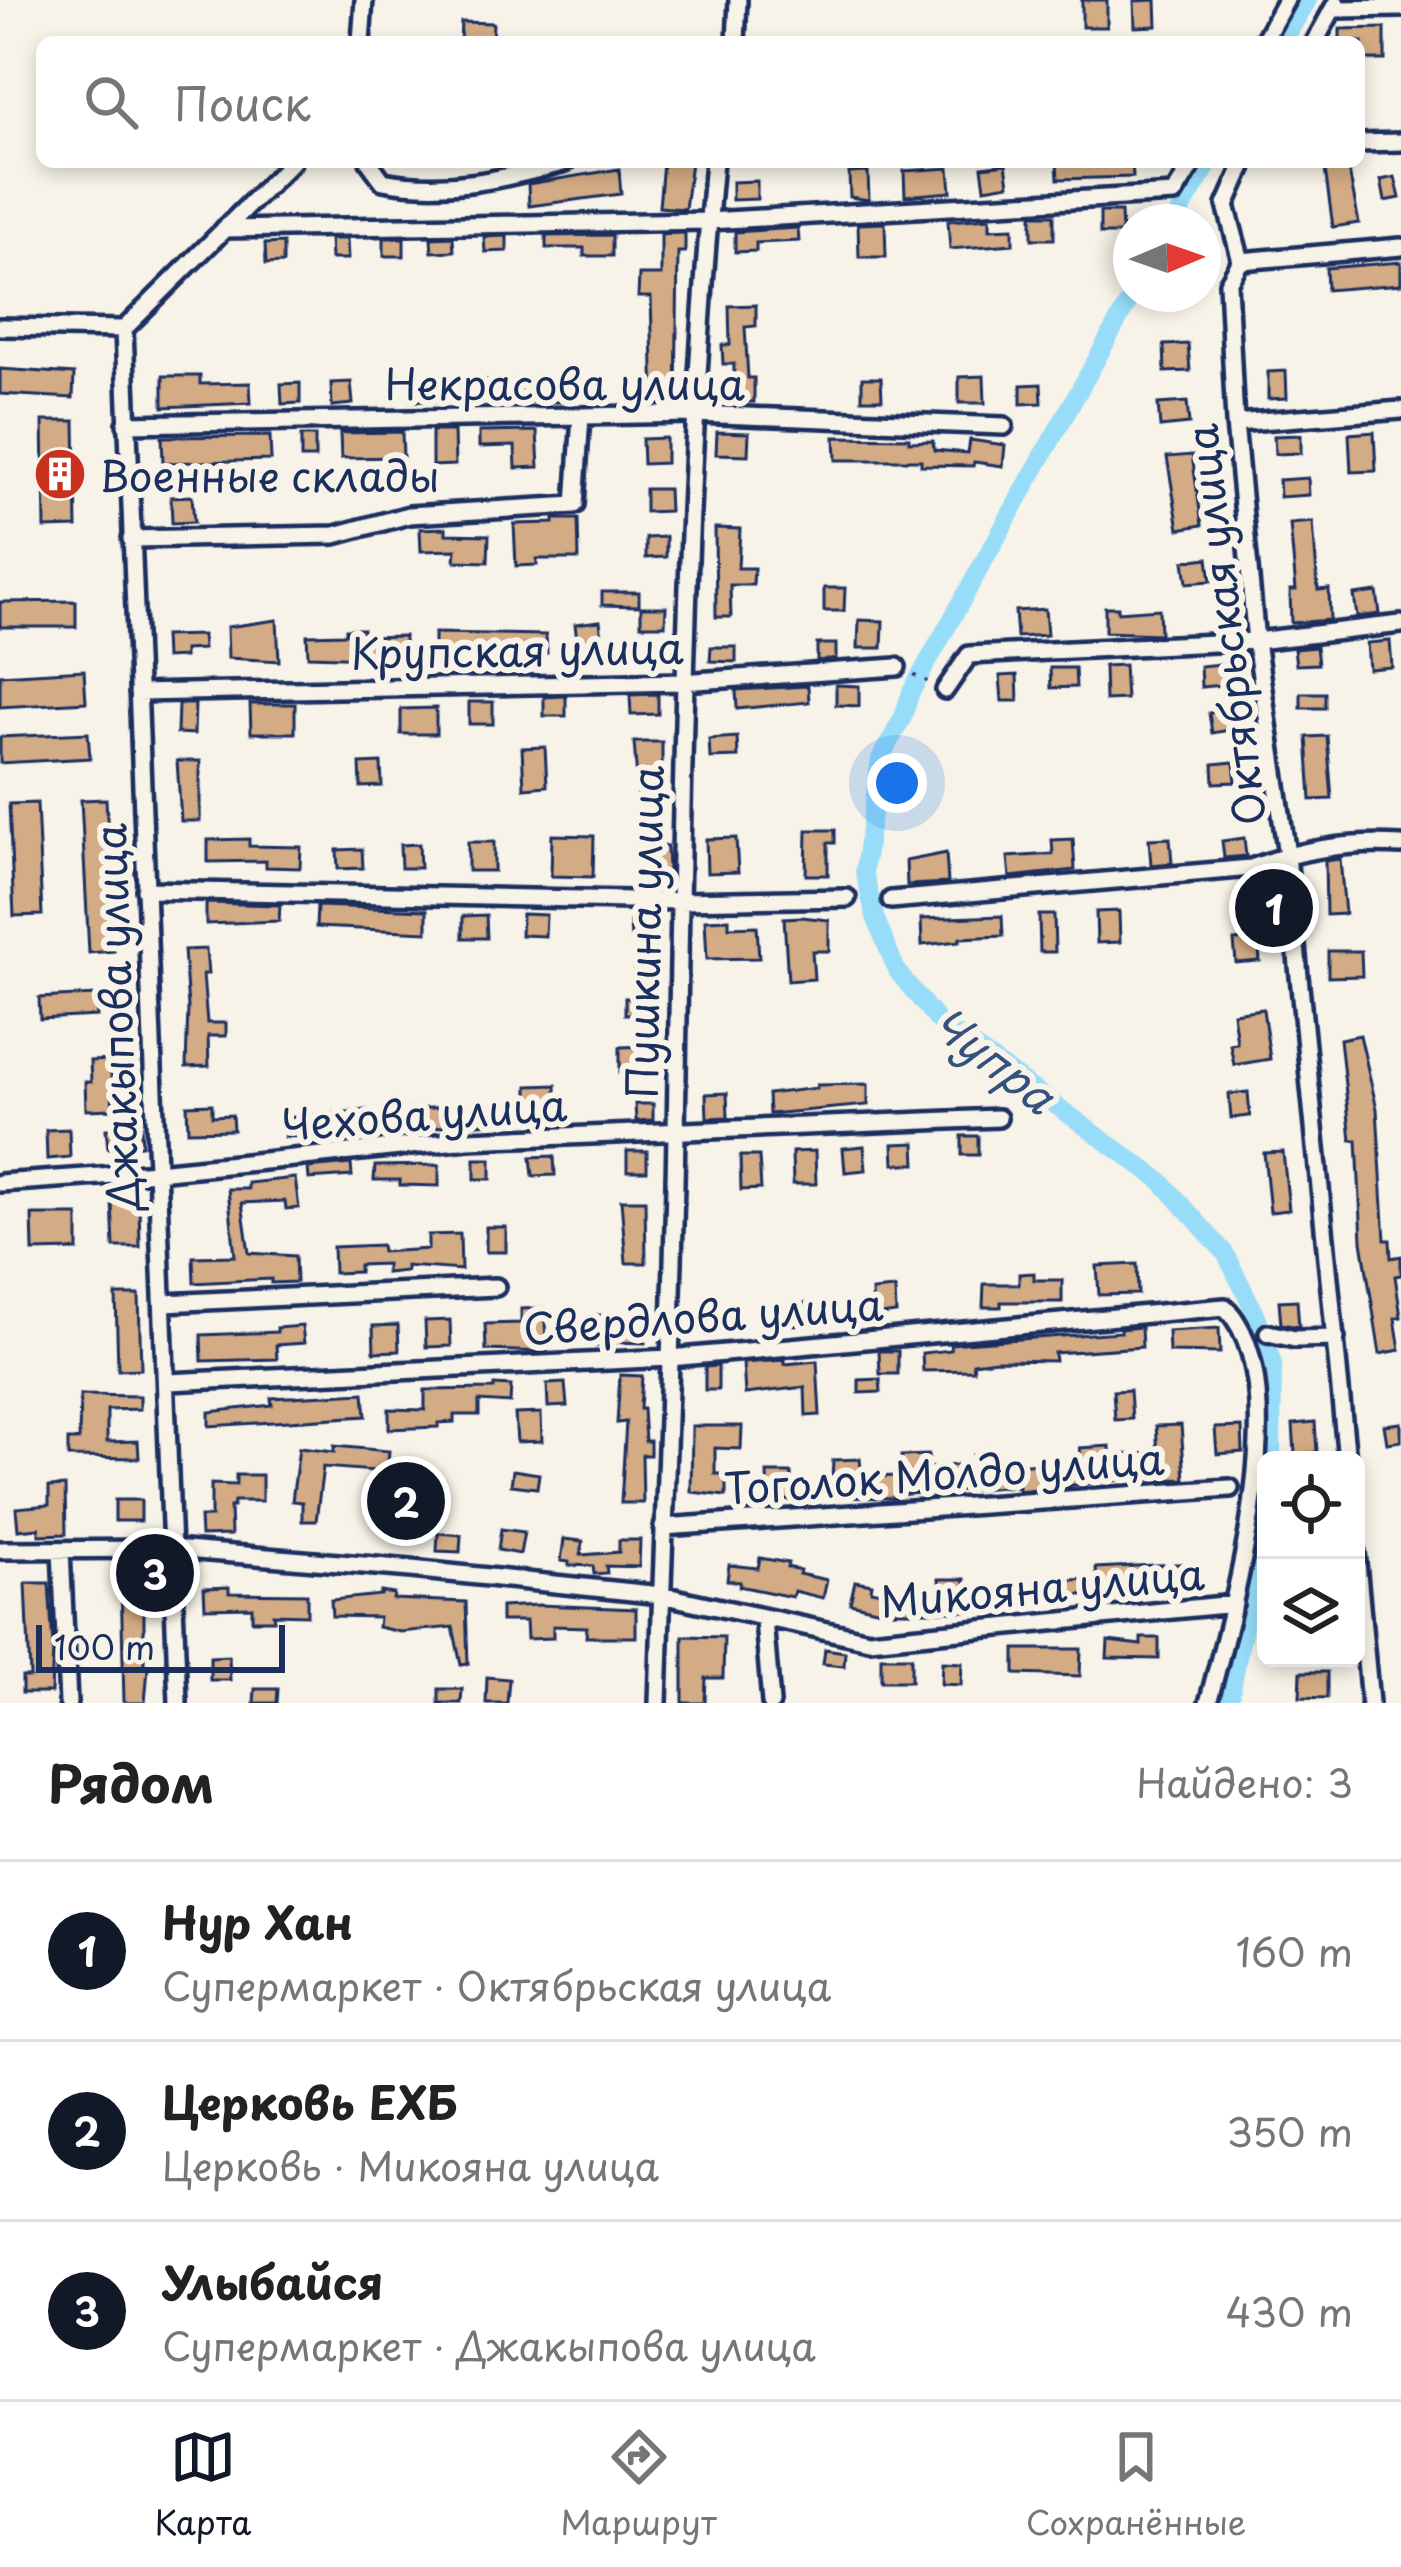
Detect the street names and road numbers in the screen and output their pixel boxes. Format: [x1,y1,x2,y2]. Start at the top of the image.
street label: Некрасова улица [385,351,745,414]
street label: Октябрьская улица [1168,420,1280,829]
street label: Крупская улица [350,615,685,683]
street label: Пушкина улица [609,764,677,1099]
street label: Джакыпова улица [77,822,153,1214]
street label: Чехова улица [279,1072,569,1154]
street label: Свердлова улица [521,1271,886,1359]
street label: Тоголок Молдо улица [722,1425,1167,1519]
street label: Микояна улица [877,1540,1207,1632]

